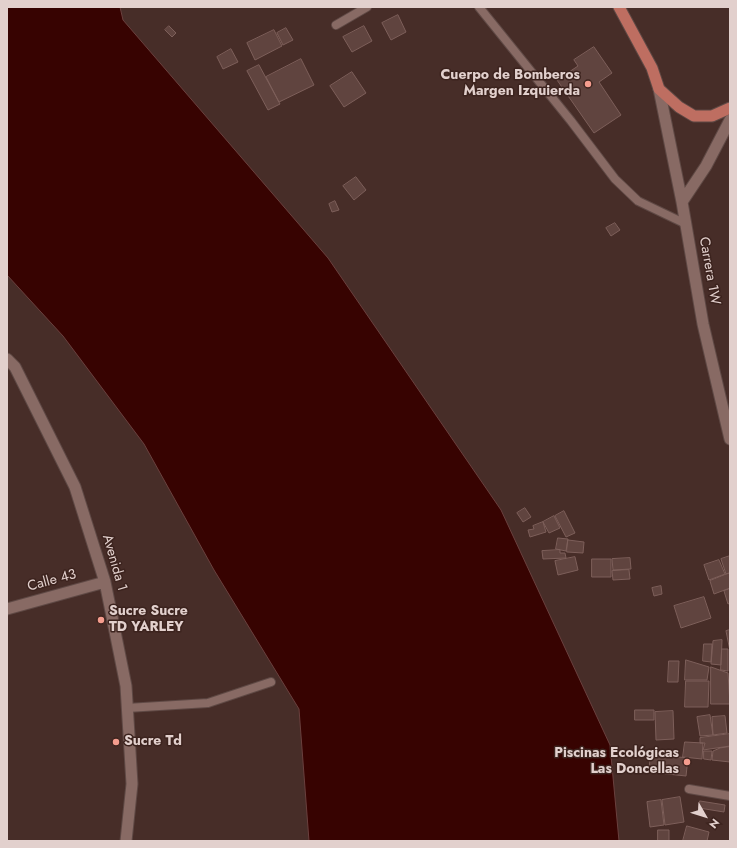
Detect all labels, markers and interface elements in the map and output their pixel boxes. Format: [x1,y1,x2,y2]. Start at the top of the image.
place label: Cuerpo de Bomberos Margen Izquierda [441,68,580,100]
marker: Cuerpo de Bomberos Margen Izquierda [583,79,593,89]
street label: Carrera 1W [695,236,723,306]
street label: Avenida 1 [98,533,130,593]
street label: Calle 43 [26,566,78,596]
place label: Sucre Sucre TD YARLEY [109,604,188,636]
marker: Sucre Sucre TD YARLEY [96,615,106,625]
place label: Sucre Td [124,734,182,750]
marker: Sucre Td [111,737,121,747]
place label: Piscinas Ecológicas Las Doncellas [554,746,679,778]
marker: Piscinas Ecológicas Las Doncellas [682,757,692,767]
north arrow [685,796,725,836]
text: N [705,815,723,832]

